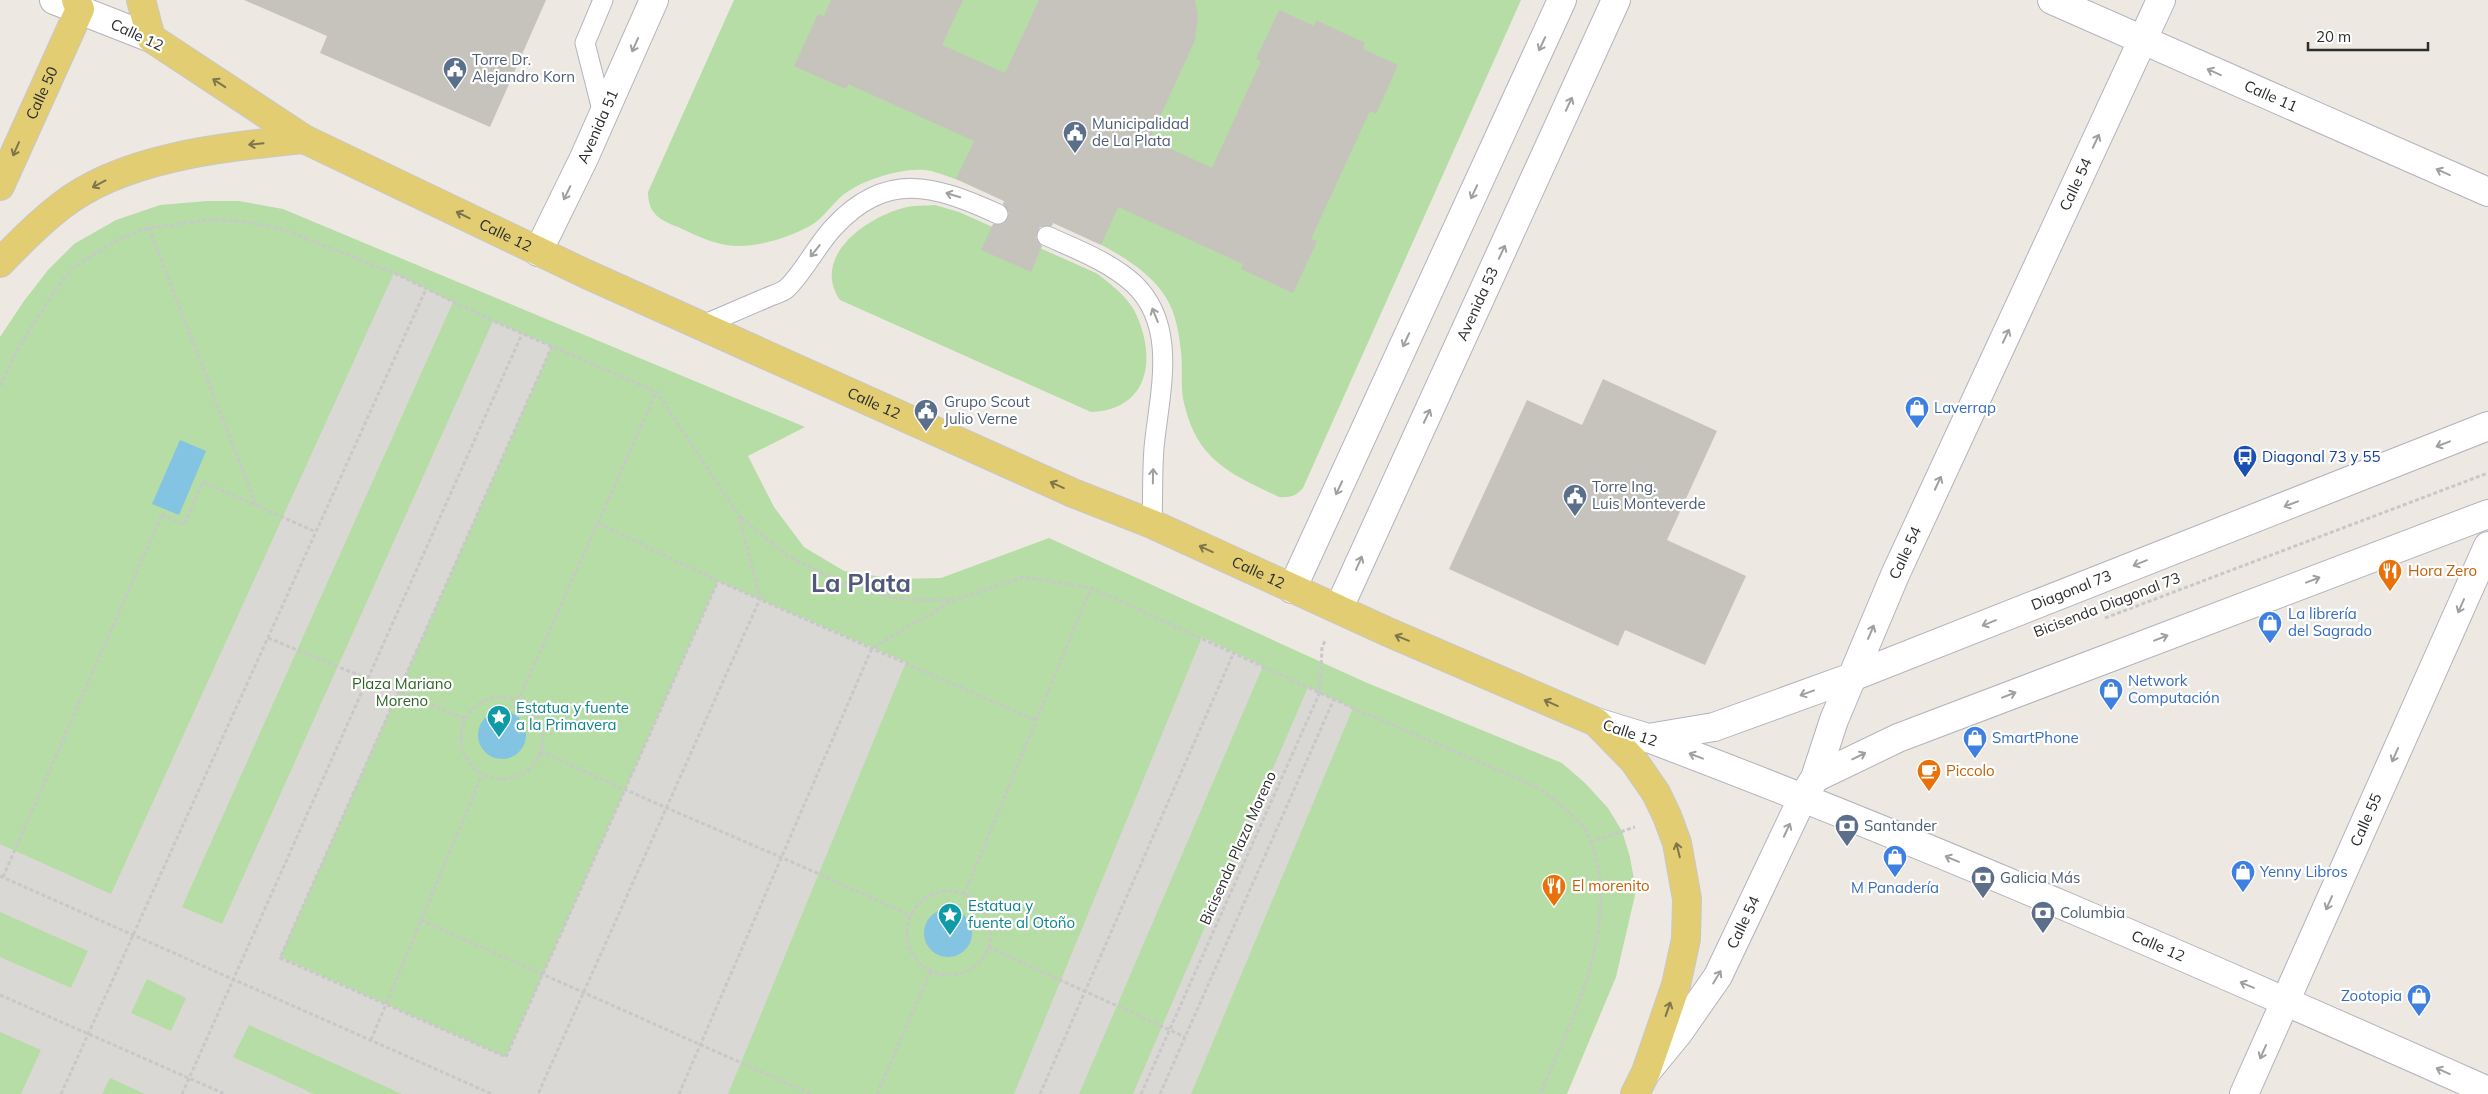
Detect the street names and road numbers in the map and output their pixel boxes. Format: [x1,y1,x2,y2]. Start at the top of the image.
street label: Calle 12 [108,14,167,55]
street label: Calle 50 [21,63,62,122]
street label: Calle 11 [2241,76,2301,116]
street label: Avenida 51 [573,86,622,166]
street label: Calle 54 [2055,155,2096,214]
street label: Calle 12 [476,214,535,256]
street label: Avenida 53 [1452,264,1502,344]
street label: Calle 12 [845,383,904,423]
street label: Calle 54 [1884,523,1925,582]
street label: Calle 12 [1229,552,1288,593]
street label: Diagonal 73 [2028,566,2114,614]
street label: Bicisenda Diagonal 73 [2031,568,2183,641]
street label: Calle 12 [1600,715,1660,750]
street label: Bicisenda Plaza Moreno [1195,768,1280,928]
street label: Calle 55 [2345,790,2386,849]
street label: Calle 54 [1722,893,1764,952]
street label: Calle 12 [2129,926,2188,965]

